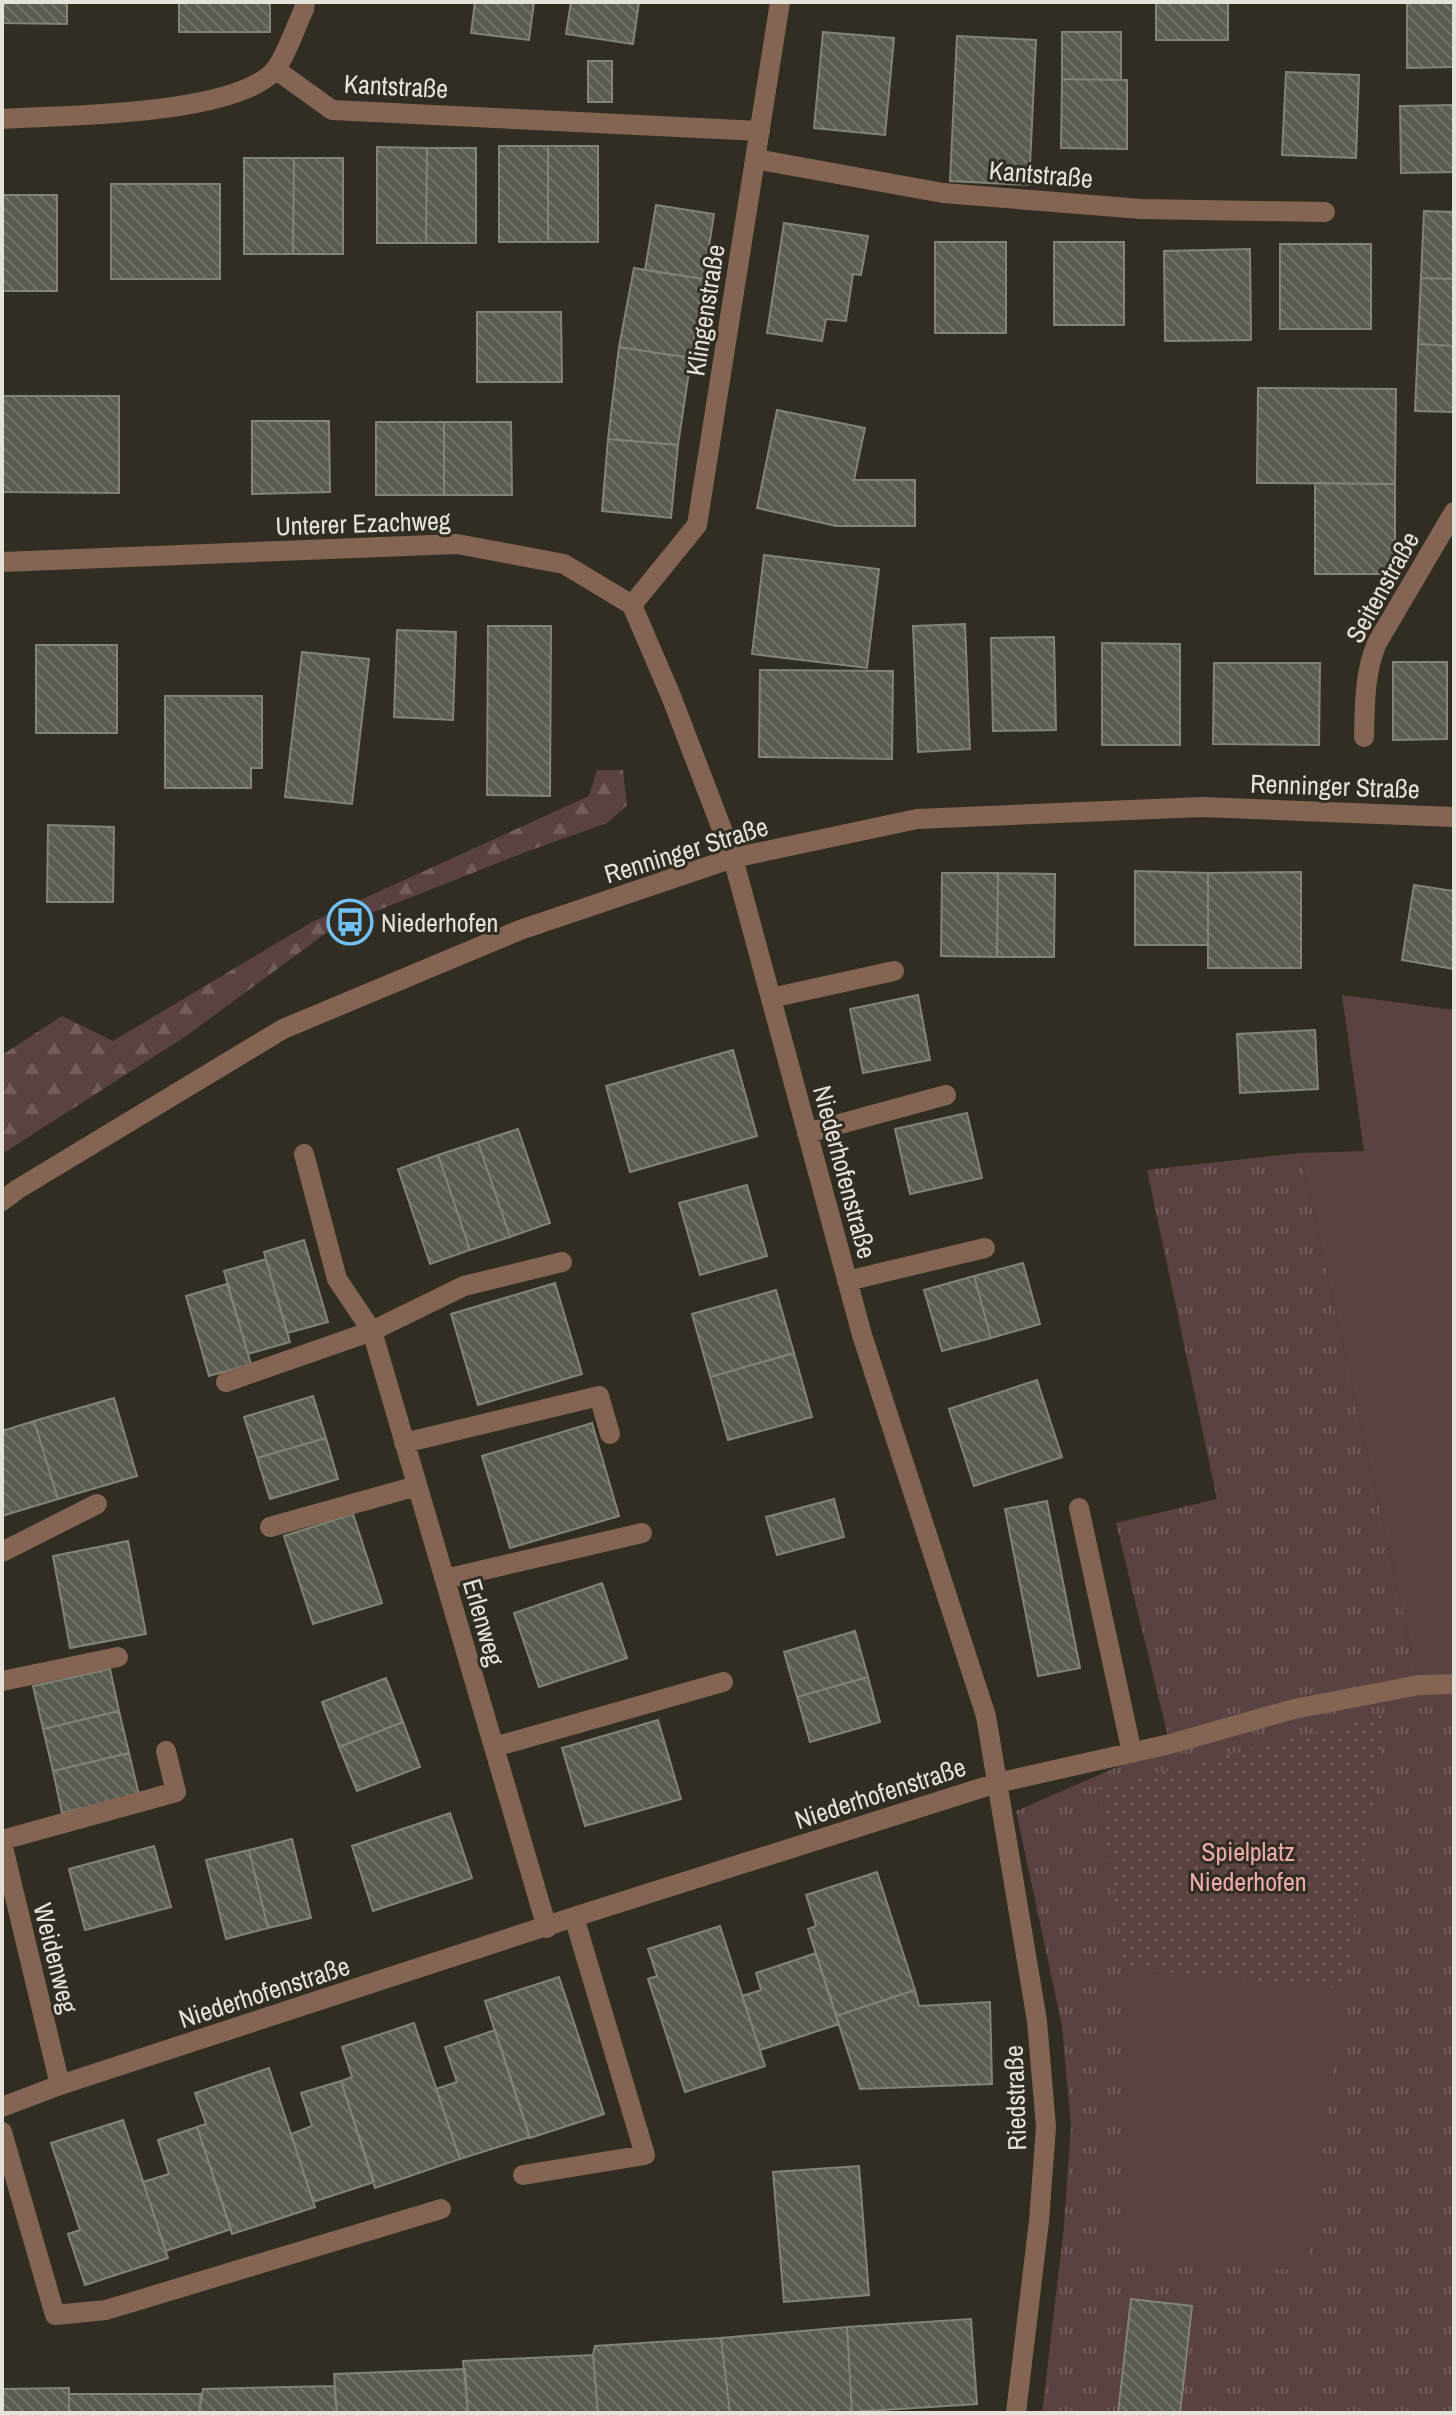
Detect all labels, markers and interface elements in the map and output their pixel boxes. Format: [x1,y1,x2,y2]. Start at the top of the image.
street label: Kantstraße [343,66,449,106]
street label: Kantstraße [988,152,1094,196]
street label: Klingenstraße [677,242,733,378]
street label: Unterer Ezachweg [275,502,451,544]
street label: Seitenstraße [1337,525,1427,649]
street label: Renninger Straße [1250,766,1420,806]
street label: Renninger Straße [600,808,772,892]
bus stop icon: Niederhofen [326,898,374,946]
place label: Niederhofen [381,905,498,940]
street label: Niederhofenstraße [805,1082,885,1262]
street label: Erlenweg [455,1574,513,1670]
street label: Niederhofenstraße [790,1749,970,1837]
park label: Spielplatz Niederhofen [1189,1834,1307,1899]
street label: Weidenweg [25,1899,87,2017]
street label: Niederhofenstraße [174,1948,354,2036]
street label: Riedstraße [996,2045,1034,2151]

